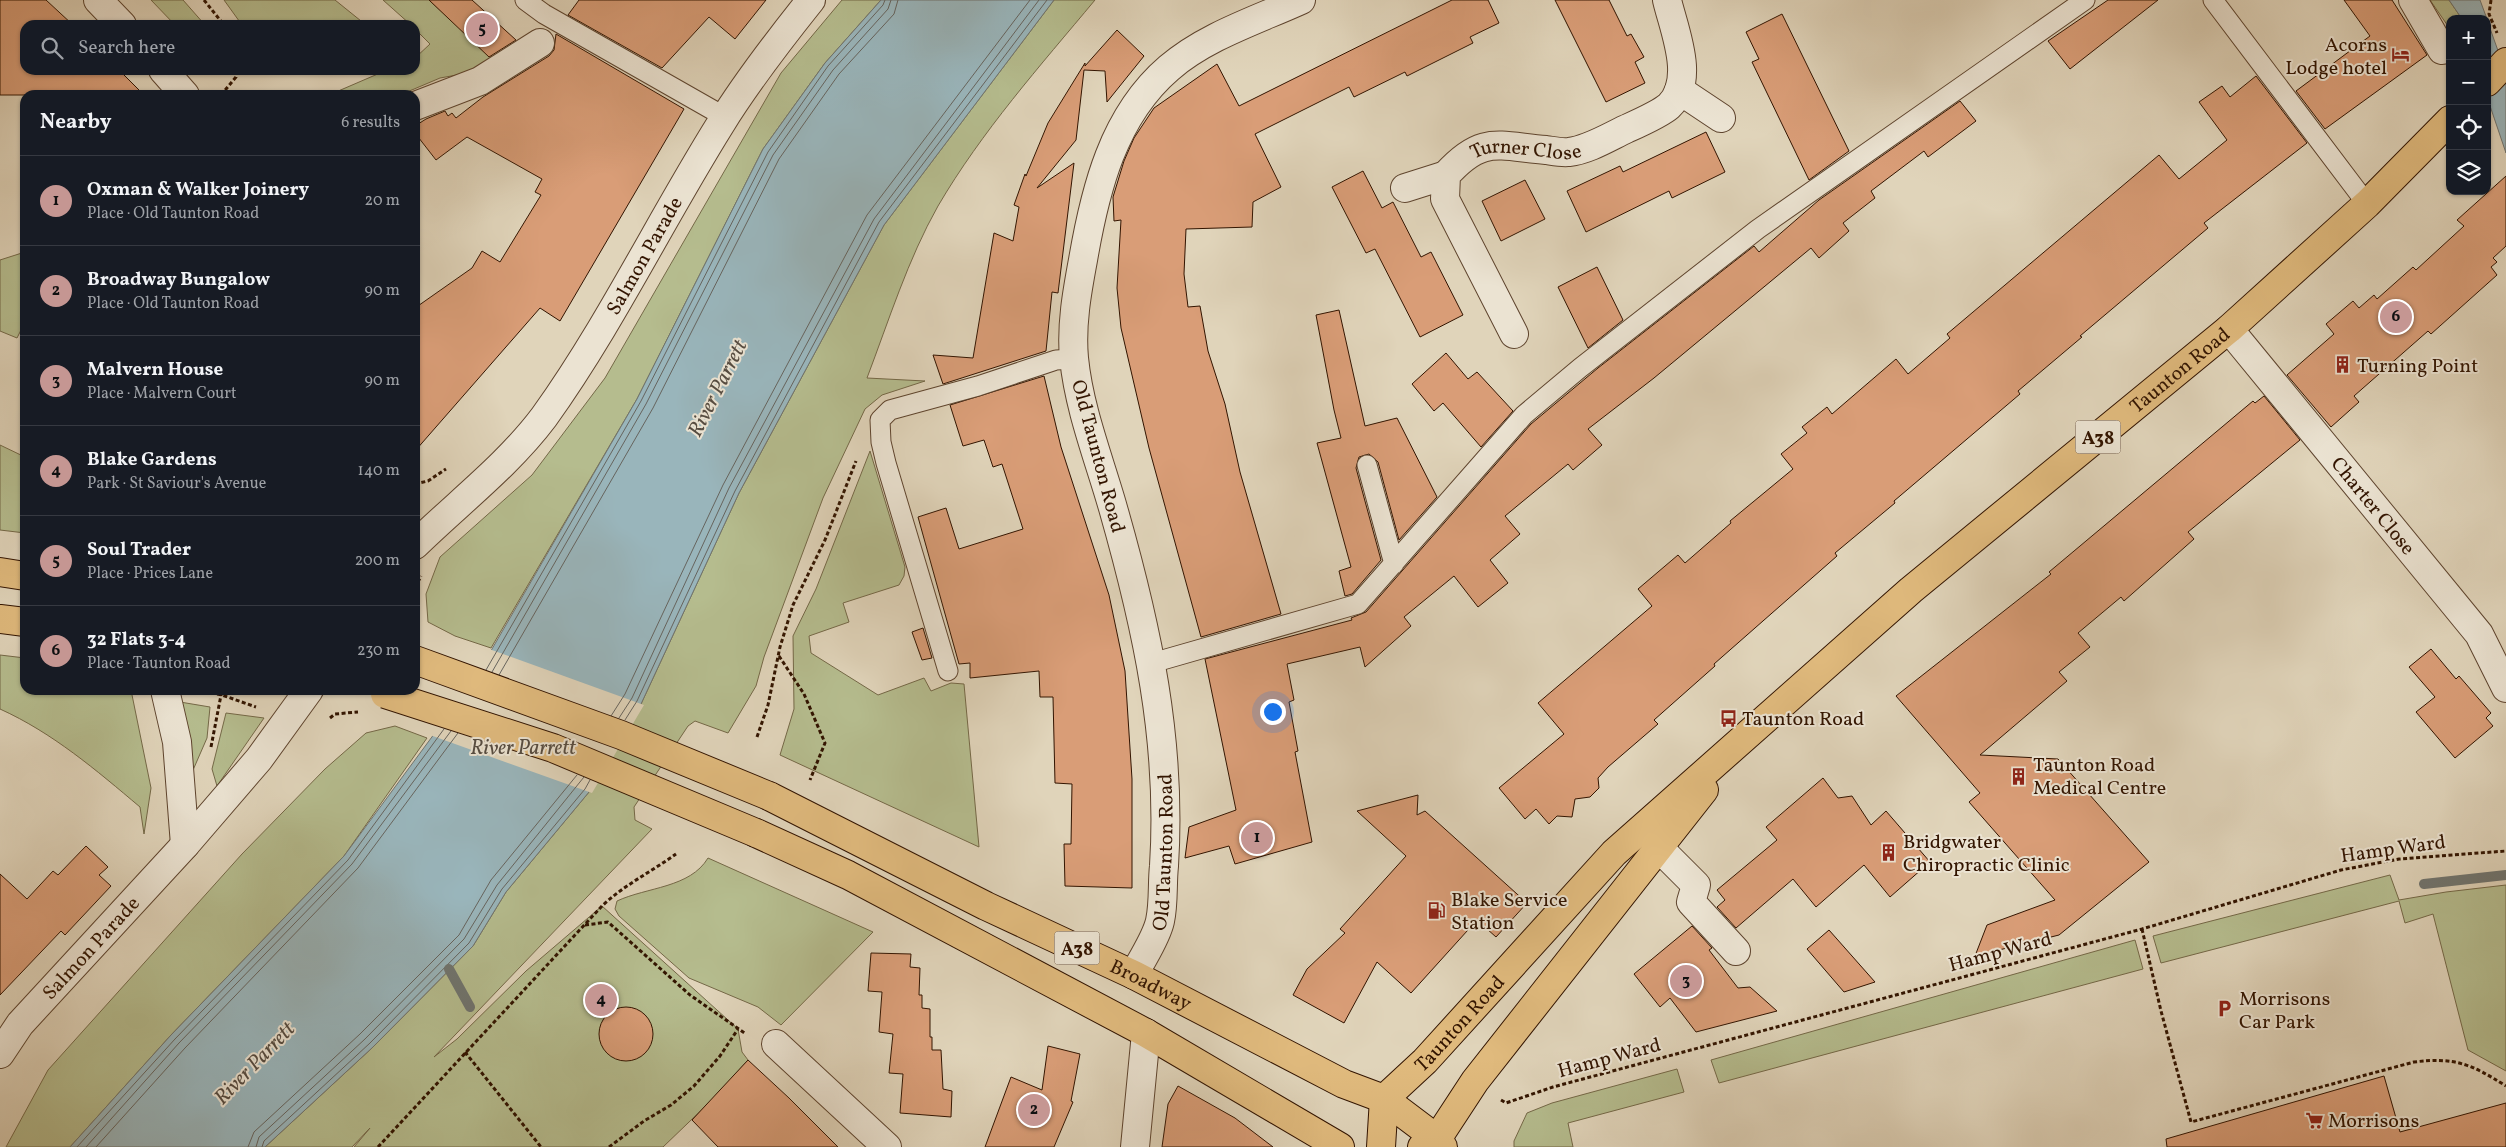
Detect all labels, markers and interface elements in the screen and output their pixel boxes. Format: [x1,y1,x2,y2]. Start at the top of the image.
pin: 5 [466,10,498,48]
map controls [2446,15,2491,195]
button: + [2446,15,2491,60]
search box [20,20,420,75]
place label: Acorns Lodge hotel [2285,32,2387,83]
icon: search [38,34,66,62]
text: Search here [78,35,175,61]
hotel icon: Acorns Lodge hotel [2391,45,2411,65]
button: − [2446,60,2491,105]
button: locate [2446,105,2491,150]
text: Nearby [40,108,111,137]
text: 6 results [341,112,400,134]
street label: Turner Close [1466,133,1585,168]
button: layers [2446,150,2491,195]
text: Oxman & Walker Joinery [87,177,309,203]
text: 1 [53,190,59,212]
text: 20 m [365,190,400,212]
street label: Salmon Parade [601,192,690,321]
text: Place · Old Taunton Road [87,203,259,225]
text: Broadway Bungalow [87,267,270,293]
text: 2 [52,280,60,302]
text: 90 m [364,280,400,302]
text: Place · Old Taunton Road [87,293,259,315]
pin: 6 [2380,298,2412,336]
street label: Taunton Road [2125,322,2237,421]
water label: River Parrett [681,334,756,442]
place label: Turning Point [2357,353,2478,381]
building icon: Turning Point [2333,355,2353,375]
text: Malvern House [87,357,223,383]
text: 3 [52,370,60,392]
text: 90 m [364,370,400,392]
street label: Old Taunton Road [1063,377,1131,536]
text: Place · Malvern Court [87,383,237,405]
road number: A38 [2076,421,2120,454]
text: Blake Gardens [87,447,217,473]
street label: Charter Close [2323,451,2421,562]
text: 4 [51,460,61,482]
text: 140 m [358,460,400,482]
text: Park · St Saviour's Avenue [87,473,266,495]
text: Soul Trader [87,537,191,563]
text: 5 [52,550,60,572]
text: 200 m [355,550,400,572]
text: Place · Prices Lane [87,563,213,585]
text: 32 Flats 3-4 [87,627,186,653]
text: 6 [52,640,60,662]
text: 230 m [357,640,400,662]
text: Place · Taunton Road [87,653,231,675]
your location [1260,699,1286,725]
place label: Taunton Road [1742,706,1864,734]
bus stop icon: Taunton Road [1718,708,1738,728]
water label: River Parrett [470,734,577,763]
place label: Taunton Road Medical Centre [2033,752,2166,803]
building icon: Taunton Road Medical Centre [2009,766,2029,786]
street label: Old Taunton Road [1146,773,1182,935]
pin: 1 [1241,819,1273,857]
place label: Bridgwater Chiropractic Clinic [1903,829,2070,880]
street label: Hamp Ward [2339,829,2448,871]
building icon: Bridgwater Chiropractic Clinic [1879,843,1899,863]
place label: Blake Service Station [1451,887,1567,938]
street label: Salmon Parade [37,891,147,1007]
fuel station icon: Blake Service Station [1427,901,1447,921]
street label: Hamp Ward [1946,926,2055,980]
road number: A38 [1054,931,1100,964]
street label: Broadway [1105,954,1196,1019]
pin: 3 [1670,962,1702,1000]
street label: Taunton Road [1409,970,1512,1080]
pin: 4 [585,981,617,1019]
place label: Morrisons Car Park [2239,986,2330,1037]
parking icon: Morrisons Car Park [2215,999,2235,1019]
water label: River Parrett [208,1015,303,1112]
street label: Hamp Ward [1555,1032,1664,1086]
pin: 2 [1018,1091,1050,1129]
place label: Morrisons [2328,1108,2419,1136]
supermarket icon: Morrisons [2304,1110,2324,1130]

